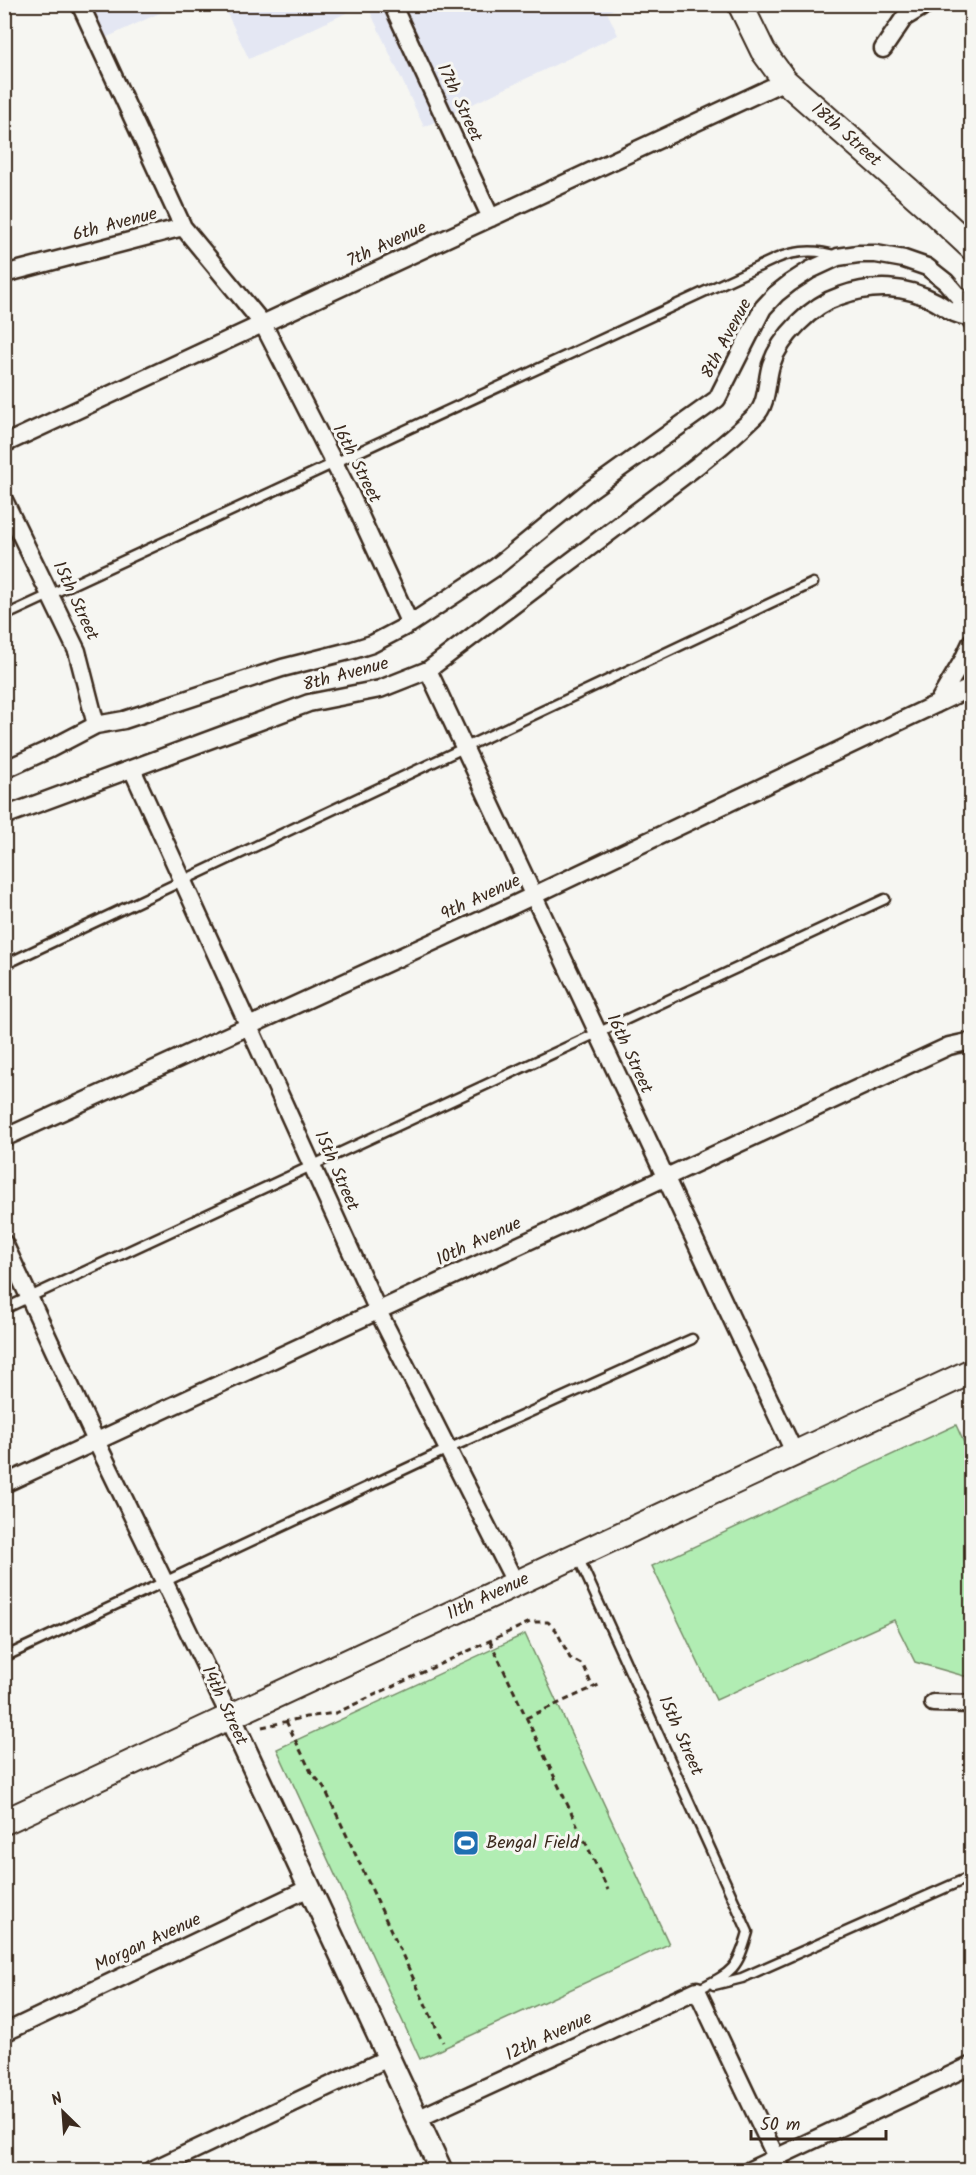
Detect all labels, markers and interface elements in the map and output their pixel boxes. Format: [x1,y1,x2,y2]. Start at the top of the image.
street label: 17th Street [428,59,490,148]
street label: 18th Street [804,96,889,175]
street label: 6th Avenue [69,200,161,250]
street label: 7th Avenue [342,214,432,276]
street label: 8th Avenue [694,293,760,385]
street label: 16th Street [324,419,389,509]
street label: 15th Street [44,556,106,646]
street label: 8th Avenue [300,650,392,700]
street label: 9th Avenue [436,867,526,929]
street label: 16th Street [598,1009,661,1100]
street label: 15th Street [306,1126,367,1217]
street label: 10th Avenue [431,1210,527,1274]
street label: 11th Avenue [442,1565,534,1628]
street label: 14th Street [193,1661,256,1752]
street label: 15th Street [650,1691,711,1782]
sports icon: Bengal Field [451,1828,481,1858]
place label: Bengal Field [486,1829,580,1858]
street label: Morgan Avenue [90,1906,206,1980]
street label: 12th Avenue [501,2004,597,2070]
north arrow [33,2082,93,2142]
text: N [47,2086,67,2113]
scale bar [751,2103,886,2141]
text: 50 m [760,2111,800,2140]

